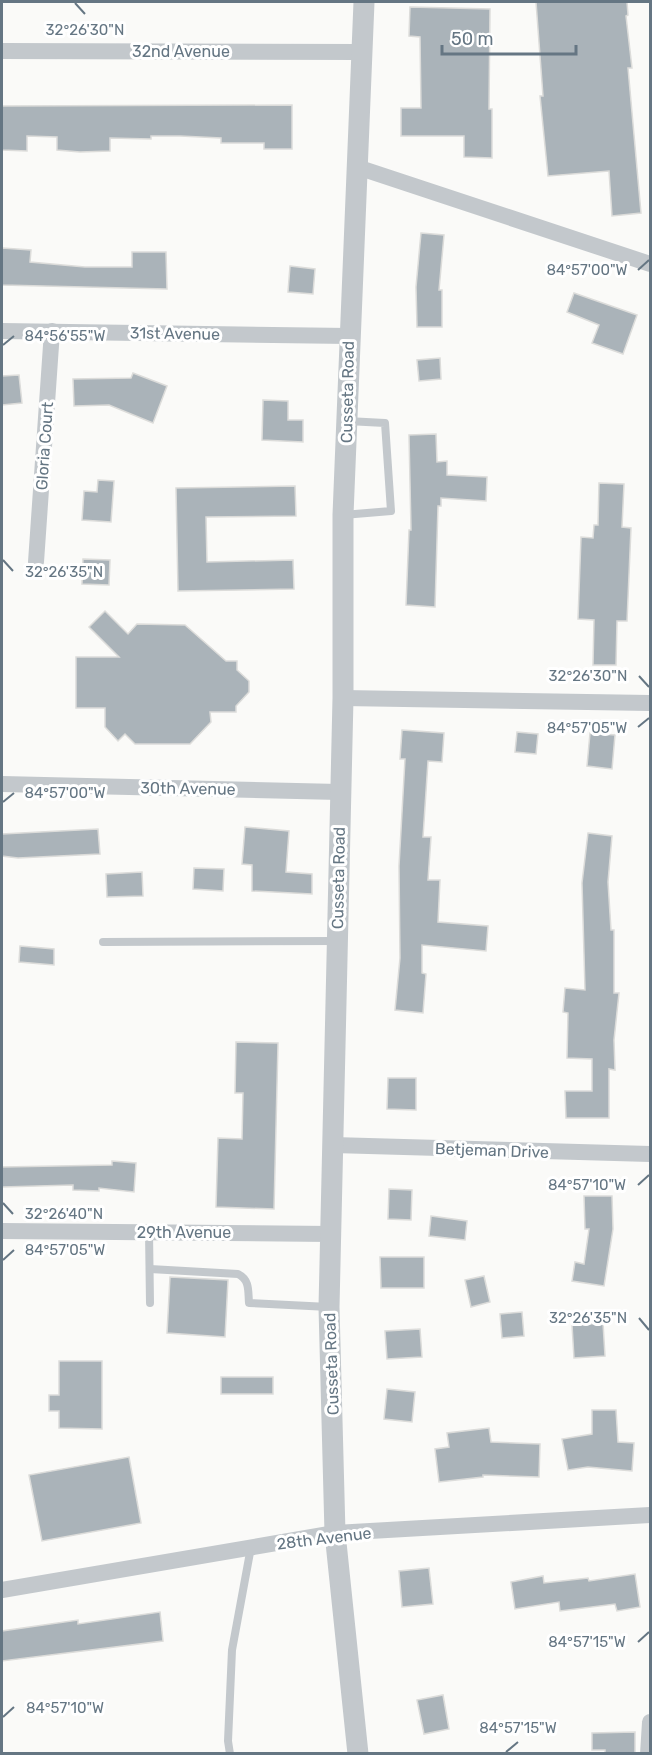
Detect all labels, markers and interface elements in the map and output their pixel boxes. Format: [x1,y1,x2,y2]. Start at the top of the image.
scale bar [442,18,576,56]
text: 32°26'30"N [46,21,124,39]
text: 50 m [451,28,494,50]
street label: 32nd Avenue [132,42,230,61]
text: 84°57'00"W [546,261,628,279]
street label: 31st Avenue [130,323,220,344]
text: 84°56'55"W [25,327,105,345]
street label: Cusseta Road [337,341,358,443]
street label: Gloria Court [32,401,57,491]
text: 32°26'35"N [25,563,103,581]
text: 32°26'30"N [549,667,627,685]
text: 84°57'05"W [547,719,627,737]
street label: 30th Avenue [140,778,236,799]
text: 84°57'00"W [24,784,106,802]
street label: Cusseta Road [328,827,349,929]
street label: Betjeman Drive [435,1139,549,1162]
text: 84°57'10"W [548,1176,626,1194]
text: 32°26'40"N [25,1205,103,1223]
street label: 29th Avenue [137,1223,231,1242]
text: 84°57'05"W [25,1241,105,1259]
text: 32°26'35"N [549,1309,627,1327]
street label: Cusseta Road [320,1312,343,1416]
street label: 28th Avenue [276,1523,372,1554]
text: 84°57'15"W [548,1633,626,1651]
text: 84°57'10"W [26,1699,104,1717]
text: 84°57'15"W [479,1719,557,1737]

